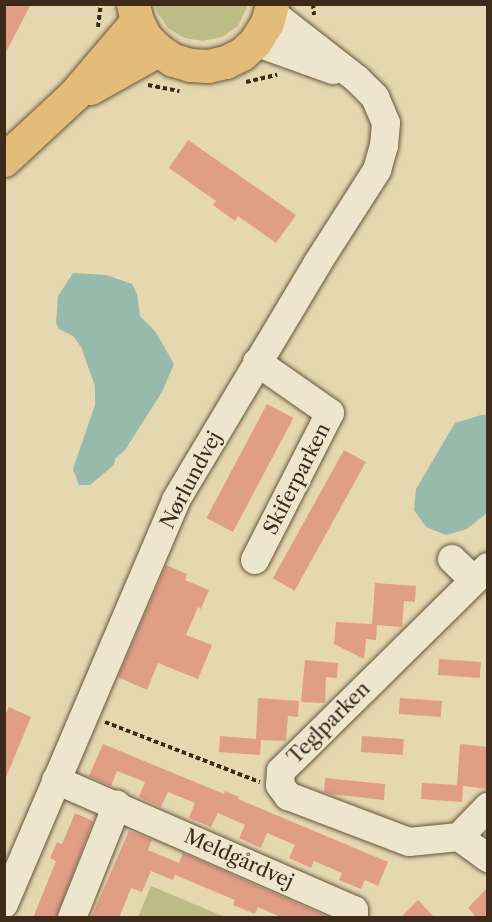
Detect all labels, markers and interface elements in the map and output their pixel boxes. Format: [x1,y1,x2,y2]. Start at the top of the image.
street label: Skiferparken [259,419,335,539]
street label: Nørlundvej [155,427,227,533]
street label: Teglparken [283,677,375,769]
street label: Meldgårdvej [181,824,297,894]

